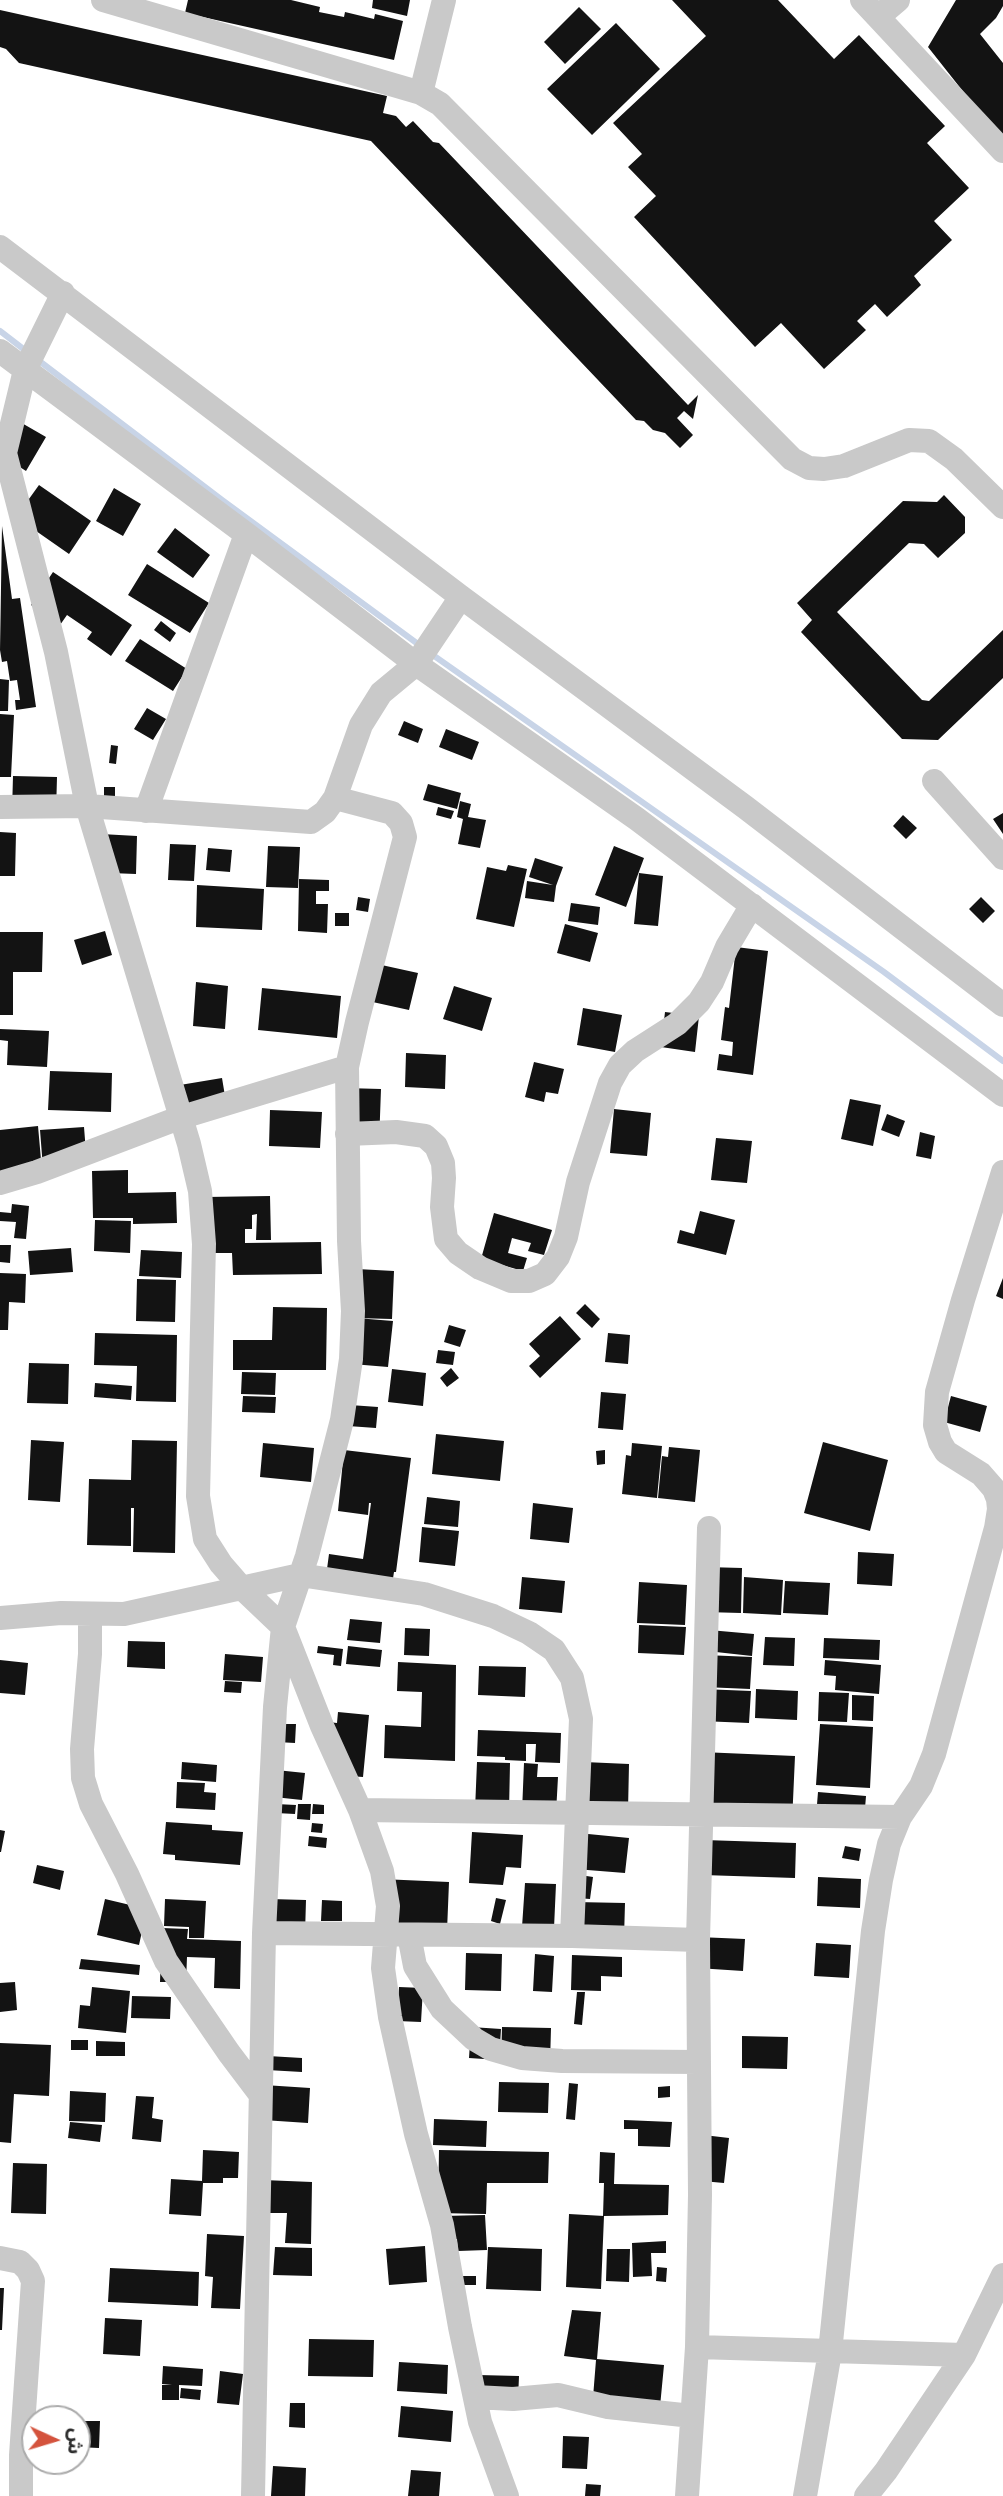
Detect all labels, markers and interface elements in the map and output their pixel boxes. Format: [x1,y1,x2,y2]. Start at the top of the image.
north arrow [21,2405,91,2475]
text: ش [63,2428,88,2455]

